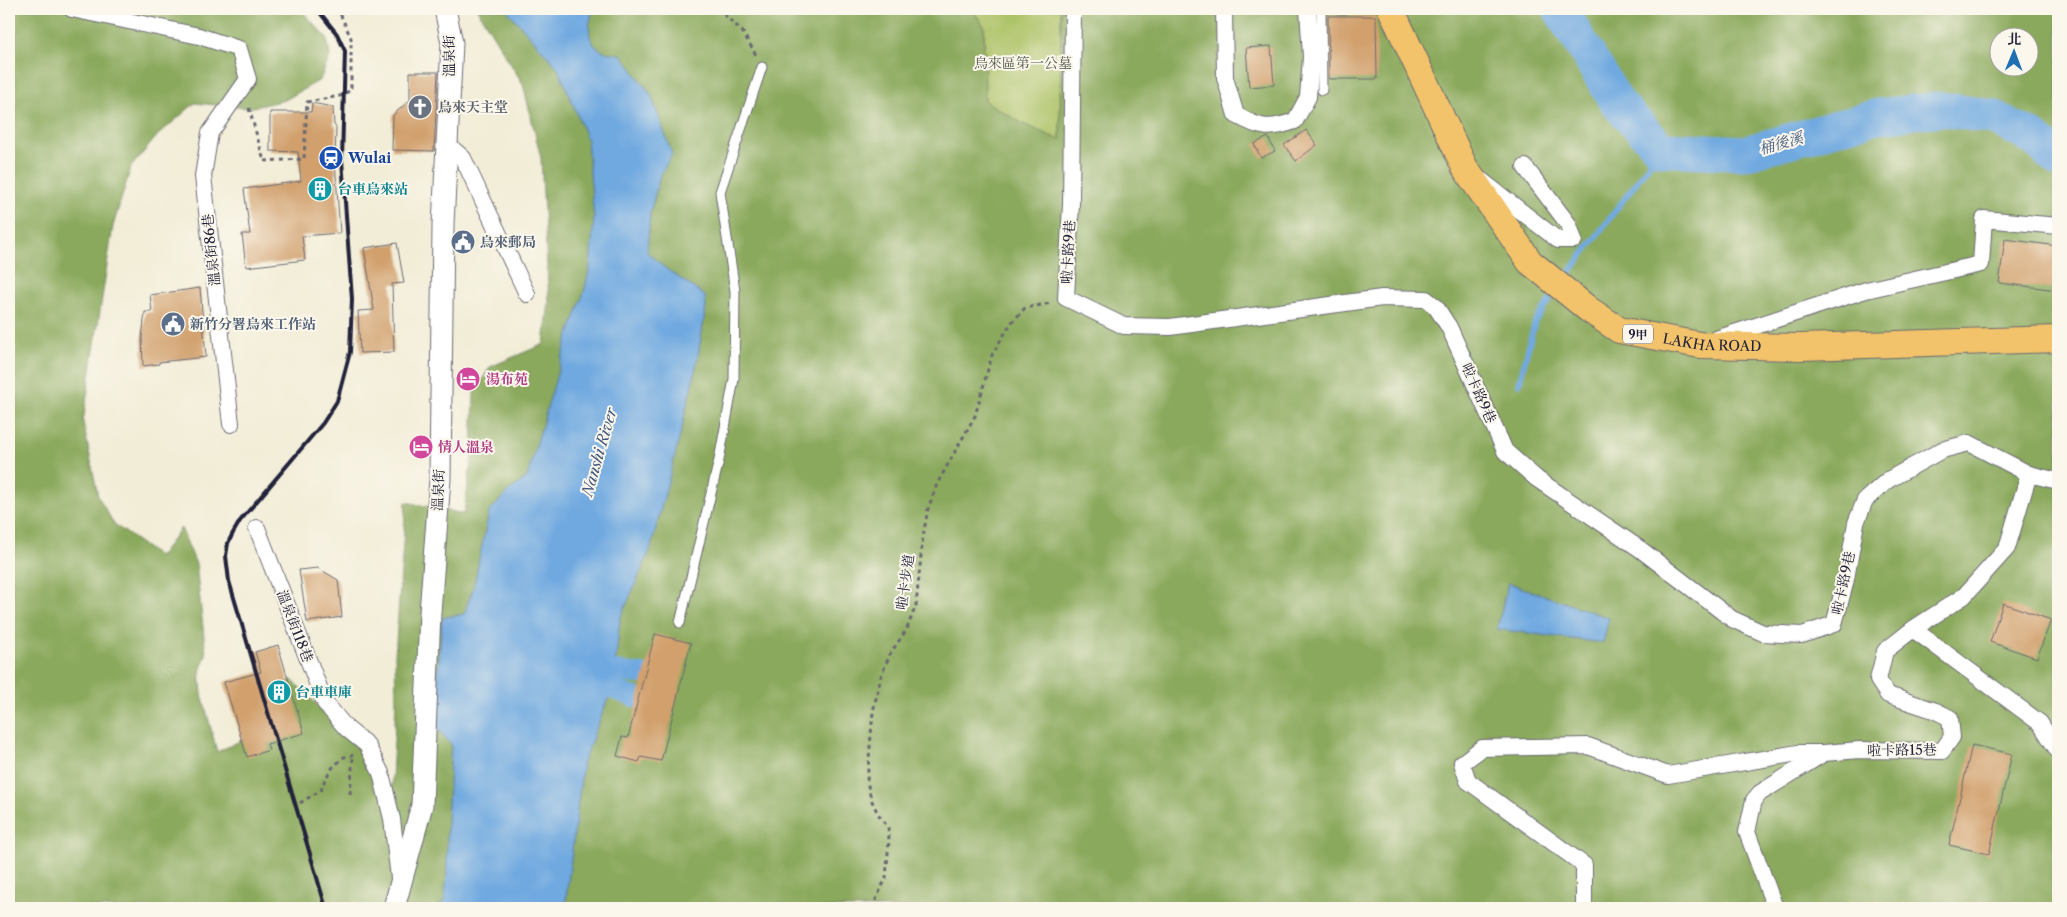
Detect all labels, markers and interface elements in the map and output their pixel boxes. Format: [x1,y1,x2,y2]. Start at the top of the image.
north arrow [1990,28,2040,78]
text: 北 [2007,30,2021,48]
street label: 溫泉街 [440,35,458,77]
park label: 烏來區第一公墓 [974,54,1072,72]
church icon: 烏來天主堂 [407,94,433,120]
place label: 烏來天主堂 [438,98,508,116]
water label: 桶後溪 [1757,127,1807,158]
station icon: Wulai [318,145,344,171]
place label: Wulai [347,149,391,167]
building icon: 台車烏來站 [307,176,333,202]
place label: 台車烏來站 [338,180,408,198]
street label: 溫泉街86巷 [198,213,224,287]
street label: 啦卡路9巷 [1057,219,1079,285]
public building icon: 烏來郵局 [450,229,476,255]
place label: 烏來郵局 [480,233,536,251]
public building icon: 新竹分署烏來工作站 [160,311,186,337]
place label: 新竹分署烏來工作站 [190,315,316,333]
road number: 9甲 [1623,324,1653,344]
street label: LAKHA ROAD [1661,329,1762,355]
street label: 啦卡路9巷 [1458,360,1500,426]
hotel icon: 湯布苑 [455,366,481,392]
place label: 湯布苑 [486,370,528,388]
water label: Nanshi River [577,405,621,499]
hotel icon: 情人溫泉 [408,434,434,460]
place label: 情人溫泉 [438,438,494,456]
street label: 溫泉街 [428,469,448,511]
street label: 啦卡路9巷 [1828,550,1858,616]
street label: 啦卡步道 [892,553,918,611]
street label: 溫泉街118巷 [273,587,317,665]
building icon: 台車車庫 [266,679,292,705]
place label: 台車車庫 [296,683,352,701]
street label: 啦卡路15巷 [1867,740,1937,760]

